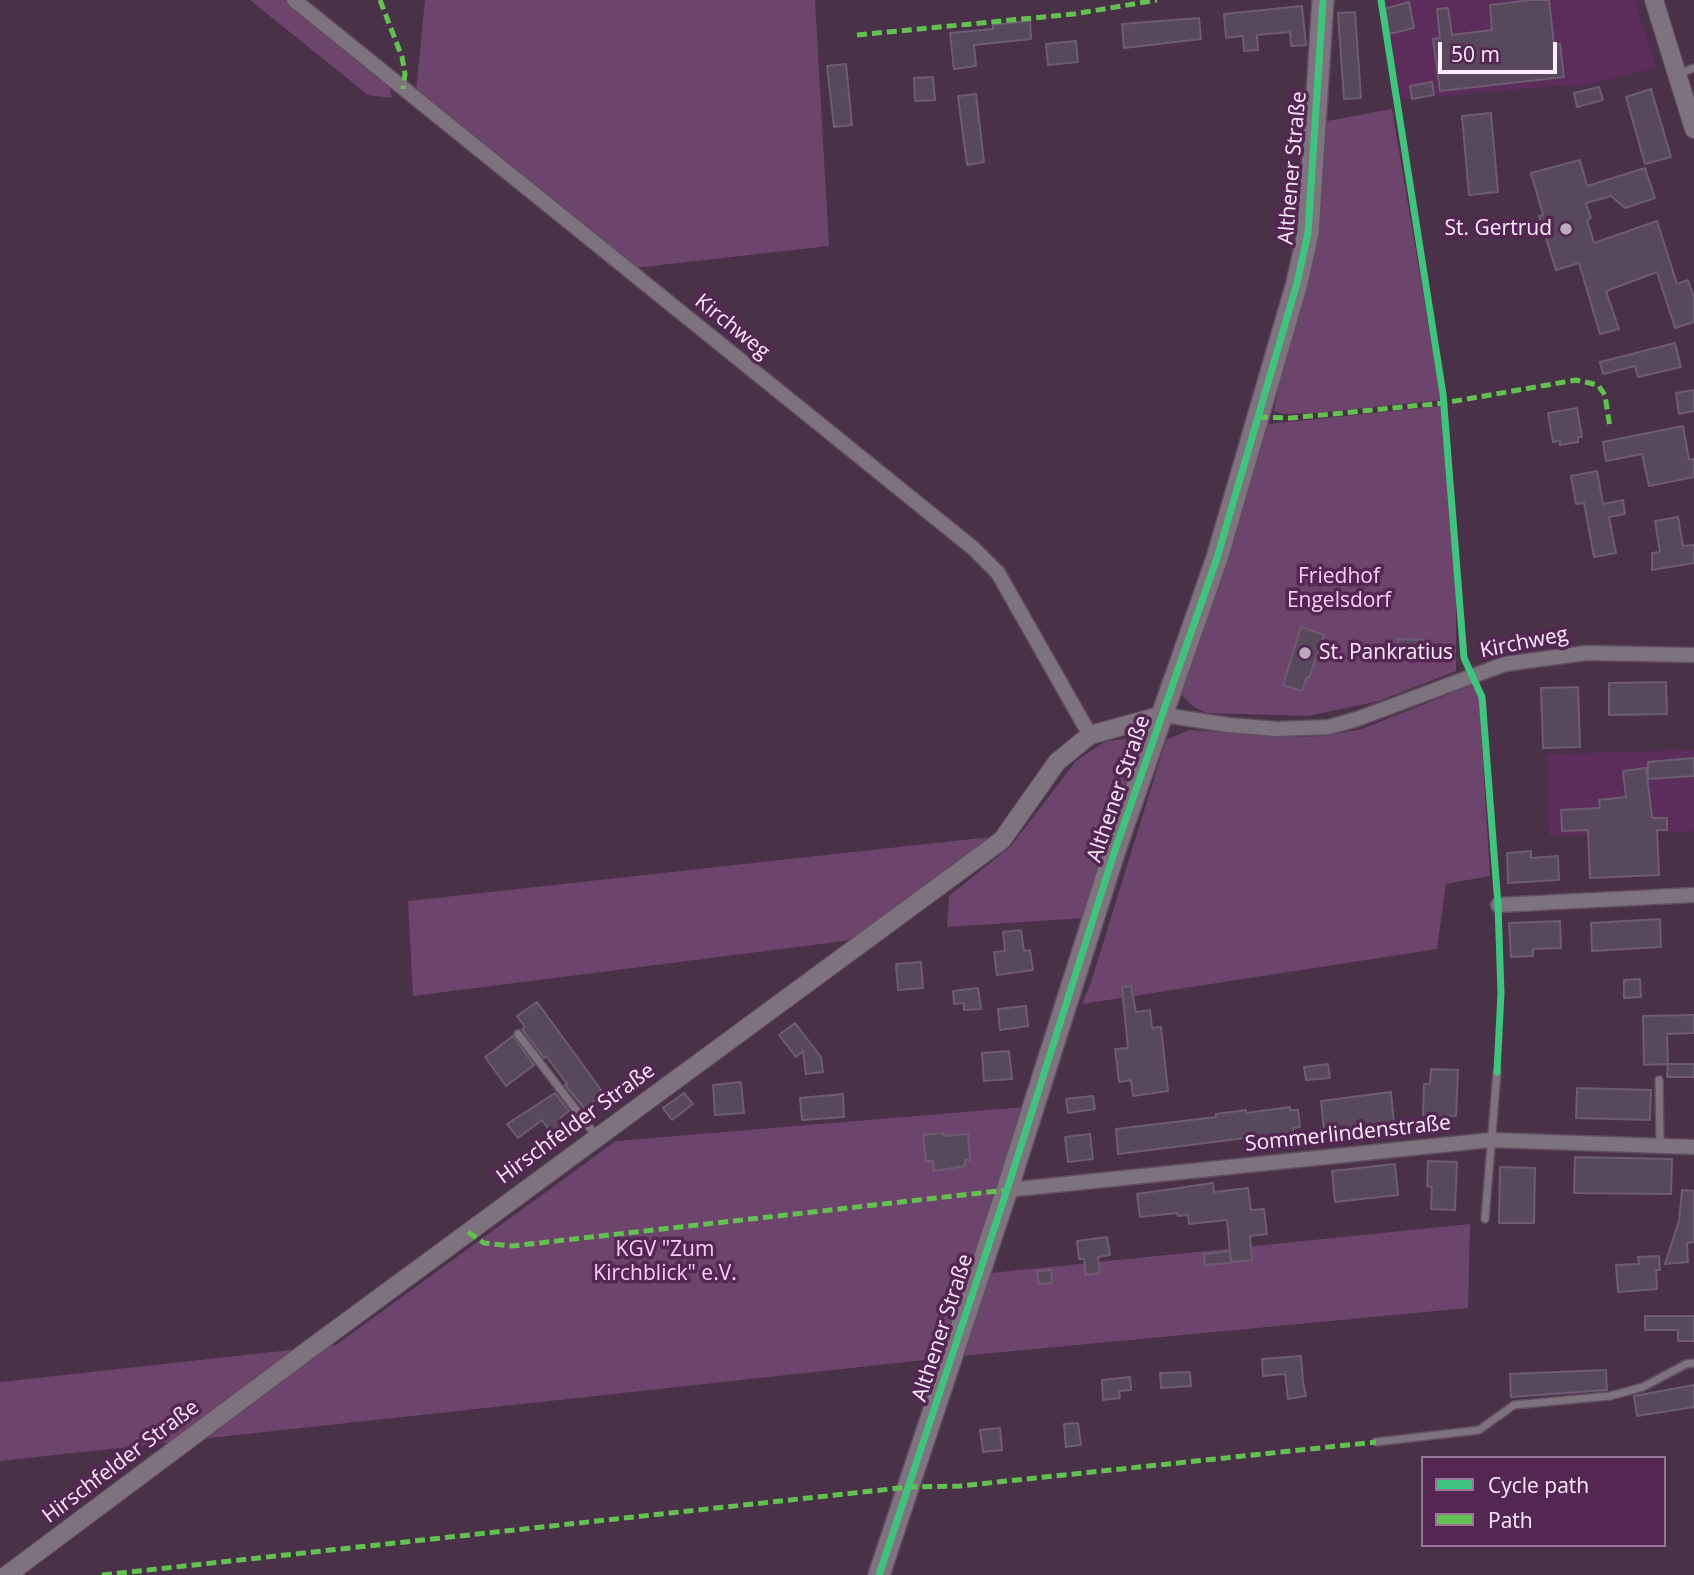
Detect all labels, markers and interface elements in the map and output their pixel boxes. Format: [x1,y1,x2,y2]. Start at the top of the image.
scale bar [1442,28,1561,72]
text: 50 m [1451,40,1500,68]
street label: Althener Straße [1274,90,1312,246]
place label: St. Gertrud [1445,216,1552,242]
marker: St. Gertrud [1558,221,1574,237]
street label: Kirchweg [689,289,775,365]
park label: Friedhof Engelsdorf [1287,564,1391,614]
street label: Kirchweg [1478,622,1570,664]
place label: St. Pankratius [1319,640,1453,666]
marker: St. Pankratius [1297,645,1313,661]
street label: Althener Straße [1082,712,1156,866]
street label: Hirschfelder Straße [492,1058,660,1190]
street label: Sommerlindenstraße [1244,1111,1452,1157]
park label: KGV "Zum Kirchblick" e.V. [593,1237,737,1287]
street label: Althener Straße [907,1251,979,1405]
street label: Hirschfelder Straße [38,1395,204,1529]
legend [1421,1456,1666,1547]
text: Cycle path [1488,1471,1589,1499]
text: Path [1488,1506,1533,1534]

